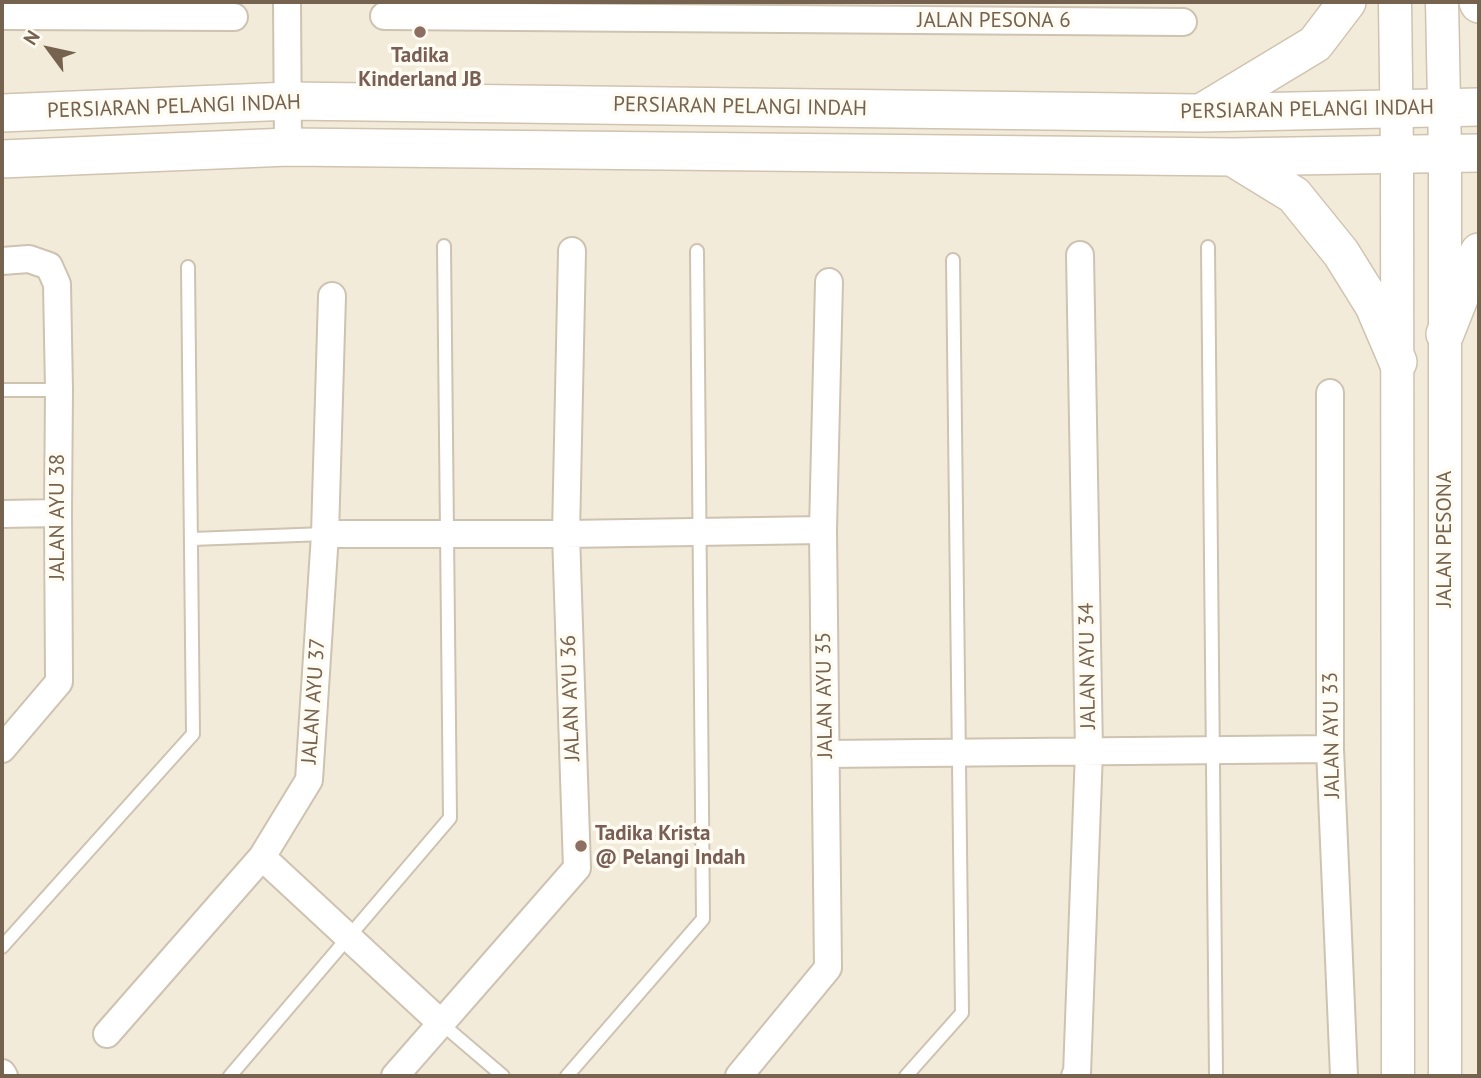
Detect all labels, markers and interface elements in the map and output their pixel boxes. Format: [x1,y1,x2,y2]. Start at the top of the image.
street label: JALAN PESONA 6 [917,8,1071,34]
north arrow [14,14,84,84]
marker: Tadika Kinderland JB [412,24,428,40]
text: N [18,26,45,49]
place label: Tadika Kinderland JB [358,43,482,93]
street label: PERSIARAN PELANGI INDAH [47,90,301,124]
street label: PERSIARAN PELANGI INDAH [613,92,867,122]
street label: PERSIARAN PELANGI INDAH [1180,95,1434,125]
street label: JALAN AYU 38 [45,454,71,580]
street label: JALAN PESONA [1432,471,1458,607]
street label: JALAN AYU 34 [1074,603,1102,729]
street label: JALAN AYU 35 [811,632,839,758]
street label: JALAN AYU 36 [556,635,586,761]
street label: JALAN AYU 37 [297,637,331,765]
street label: JALAN AYU 33 [1318,672,1346,798]
place label: Tadika Krista @ Pelangi Indah [595,821,745,871]
marker: Tadika Krista @ Pelangi Indah [573,838,589,854]

